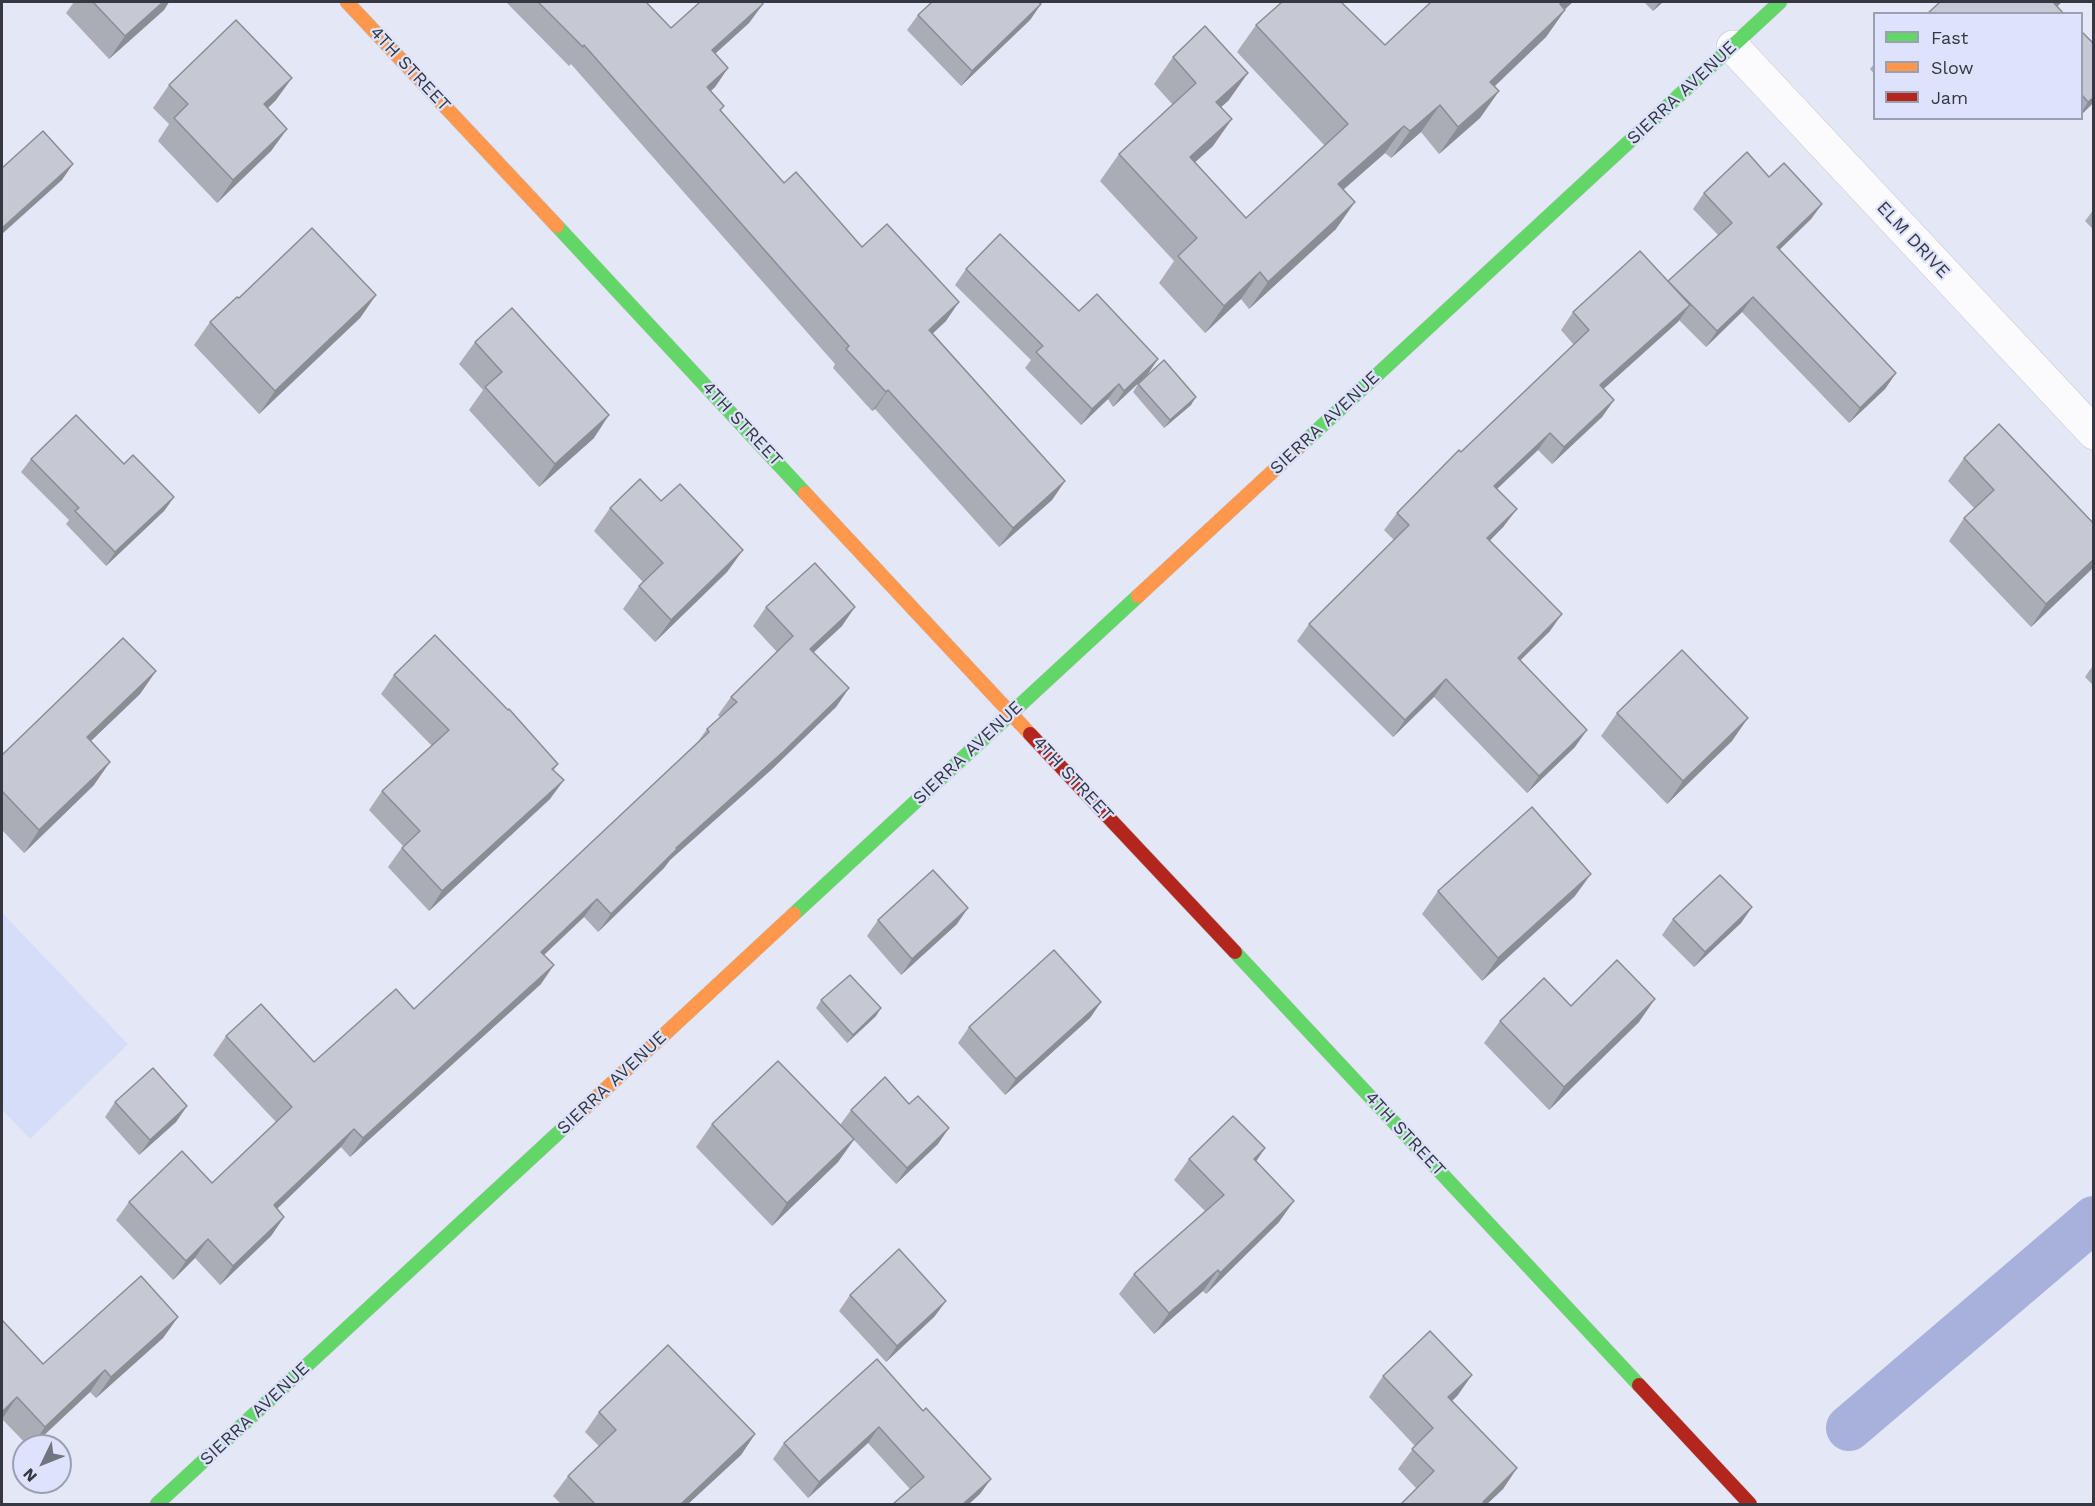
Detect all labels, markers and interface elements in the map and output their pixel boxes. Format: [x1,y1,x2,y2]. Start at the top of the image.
legend [1873,12,2083,120]
street label: 4TH STREET [365,22,455,116]
text: Fast [1931,27,1968,48]
street label: SIERRA AVENUE [1623,37,1741,149]
text: Slow [1931,57,1974,78]
text: Jam [1931,87,1968,108]
street label: ELM DRIVE [1872,197,1954,283]
street label: SIERRA AVENUE [1266,367,1384,479]
street label: 4TH STREET [697,377,787,471]
street label: SIERRA AVENUE [909,697,1027,809]
street label: 4TH STREET [1028,732,1118,826]
street label: SIERRA AVENUE [553,1027,671,1139]
street label: 4TH STREET [1360,1087,1450,1181]
street label: SIERRA AVENUE [196,1358,314,1470]
north arrow [12,1434,72,1494]
text: N [19,1464,41,1486]

